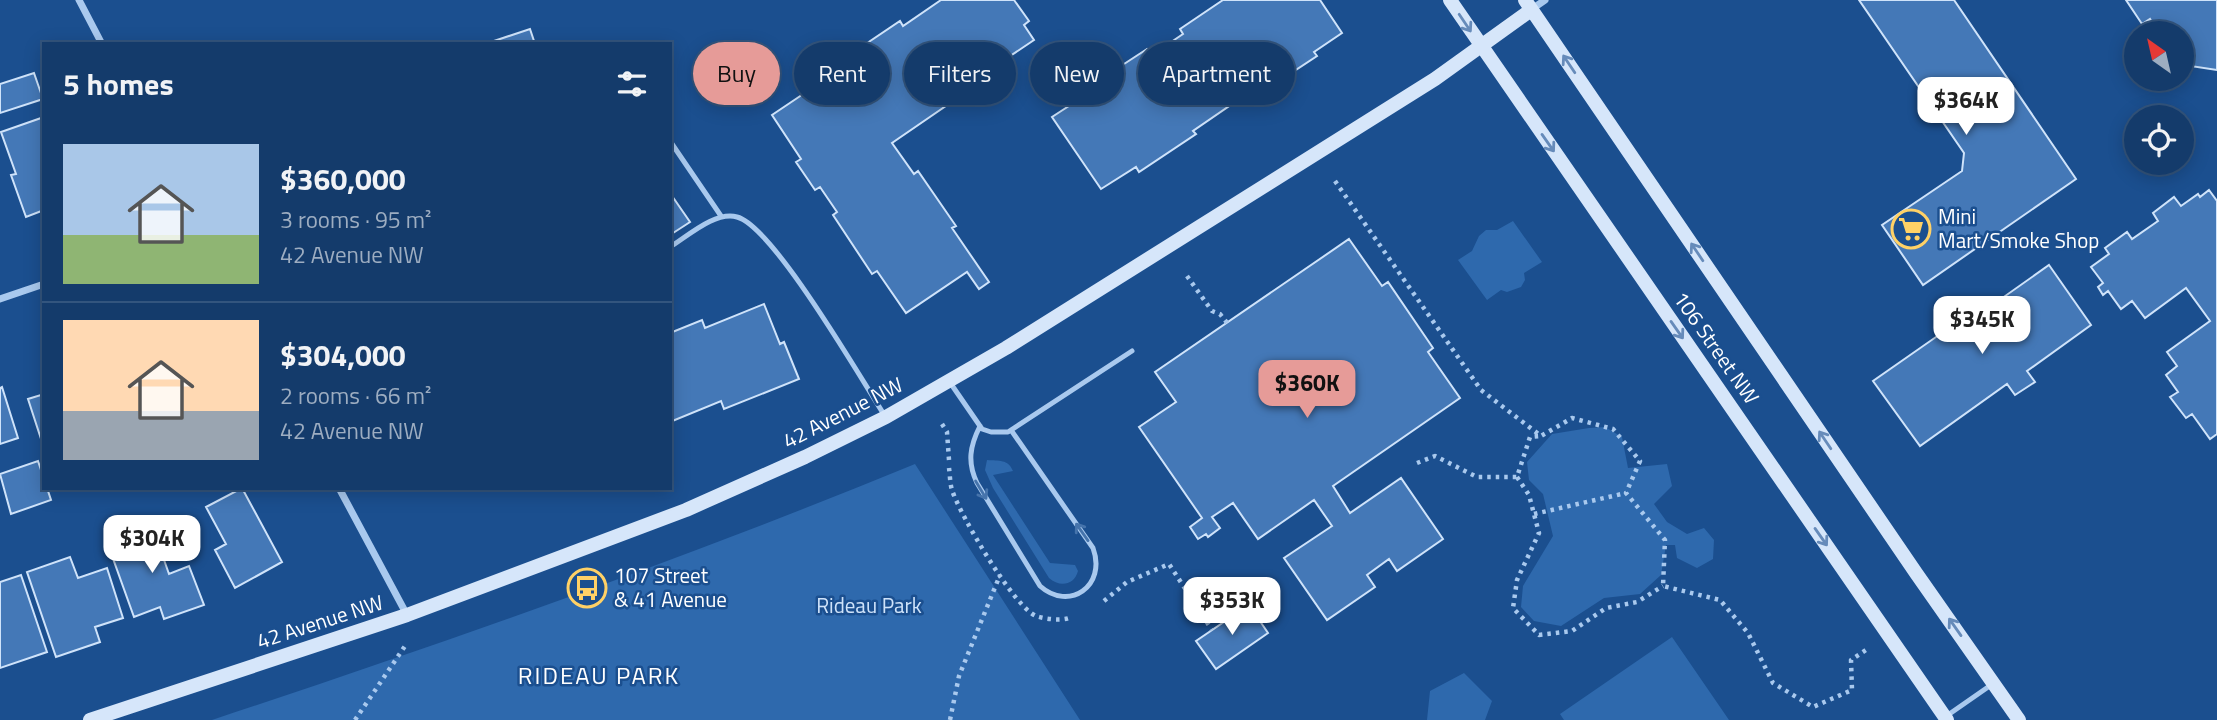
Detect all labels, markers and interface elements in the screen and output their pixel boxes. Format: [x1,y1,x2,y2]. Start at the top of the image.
one-way arrow [1458,13,1472,32]
north arrow [2124,21,2194,91]
map controls [2124,21,2194,175]
chip: Buy [693,42,780,105]
chip: Rent [794,42,890,105]
chip: Filters [904,42,1016,105]
chip: New [1030,42,1124,105]
chip: Apartment [1138,42,1295,105]
one-way arrow [1562,55,1576,74]
text: 5 homes [63,61,174,107]
icon: filters [613,65,651,103]
pin: $364K [1917,78,2015,137]
text: $364K [1933,82,1999,117]
button: locate [2124,105,2194,175]
one-way arrow [1541,133,1555,152]
text: $360,000 [280,156,406,202]
icon: home [119,172,203,256]
place label: Mini Mart/Smoke Shop [1938,200,2099,256]
text: 3 rooms · 95 m² [280,202,431,237]
supermarket icon: Mini Mart/Smoke Shop [1890,208,1932,250]
text: 42 Avenue NW [280,237,424,272]
one-way arrow [1690,243,1704,262]
street label: 106 Street NW [1666,284,1768,410]
pin: $345K [1933,296,2031,356]
text: $345K [1949,301,2015,336]
one-way arrow [1670,320,1684,339]
text: $304,000 [280,332,406,378]
icon: home [119,348,203,432]
pin: $360K [1258,360,1356,420]
text: $360K [1274,365,1340,400]
street label: 42 Avenue NW [777,368,908,456]
text: 2 rooms · 66 m² [280,378,431,413]
text: 42 Avenue NW [280,413,424,448]
one-way arrow [1818,431,1832,450]
one-way arrow [974,479,988,499]
pin: $304K [103,516,201,575]
text: $304K [119,520,185,555]
one-way arrow [1075,523,1089,542]
one-way arrow [1814,527,1828,546]
place label: 107 Street & 41 Avenue [614,559,727,615]
bus stop icon: 107 Street & 41 Avenue [566,567,608,609]
pin: $353K [1183,578,1281,637]
text: $353K [1199,582,1265,617]
street label: 42 Avenue NW [252,586,387,657]
park label: Rideau Park [816,589,922,621]
one-way arrow [1948,618,1962,637]
district label: RIDEAU PARK [518,657,680,693]

